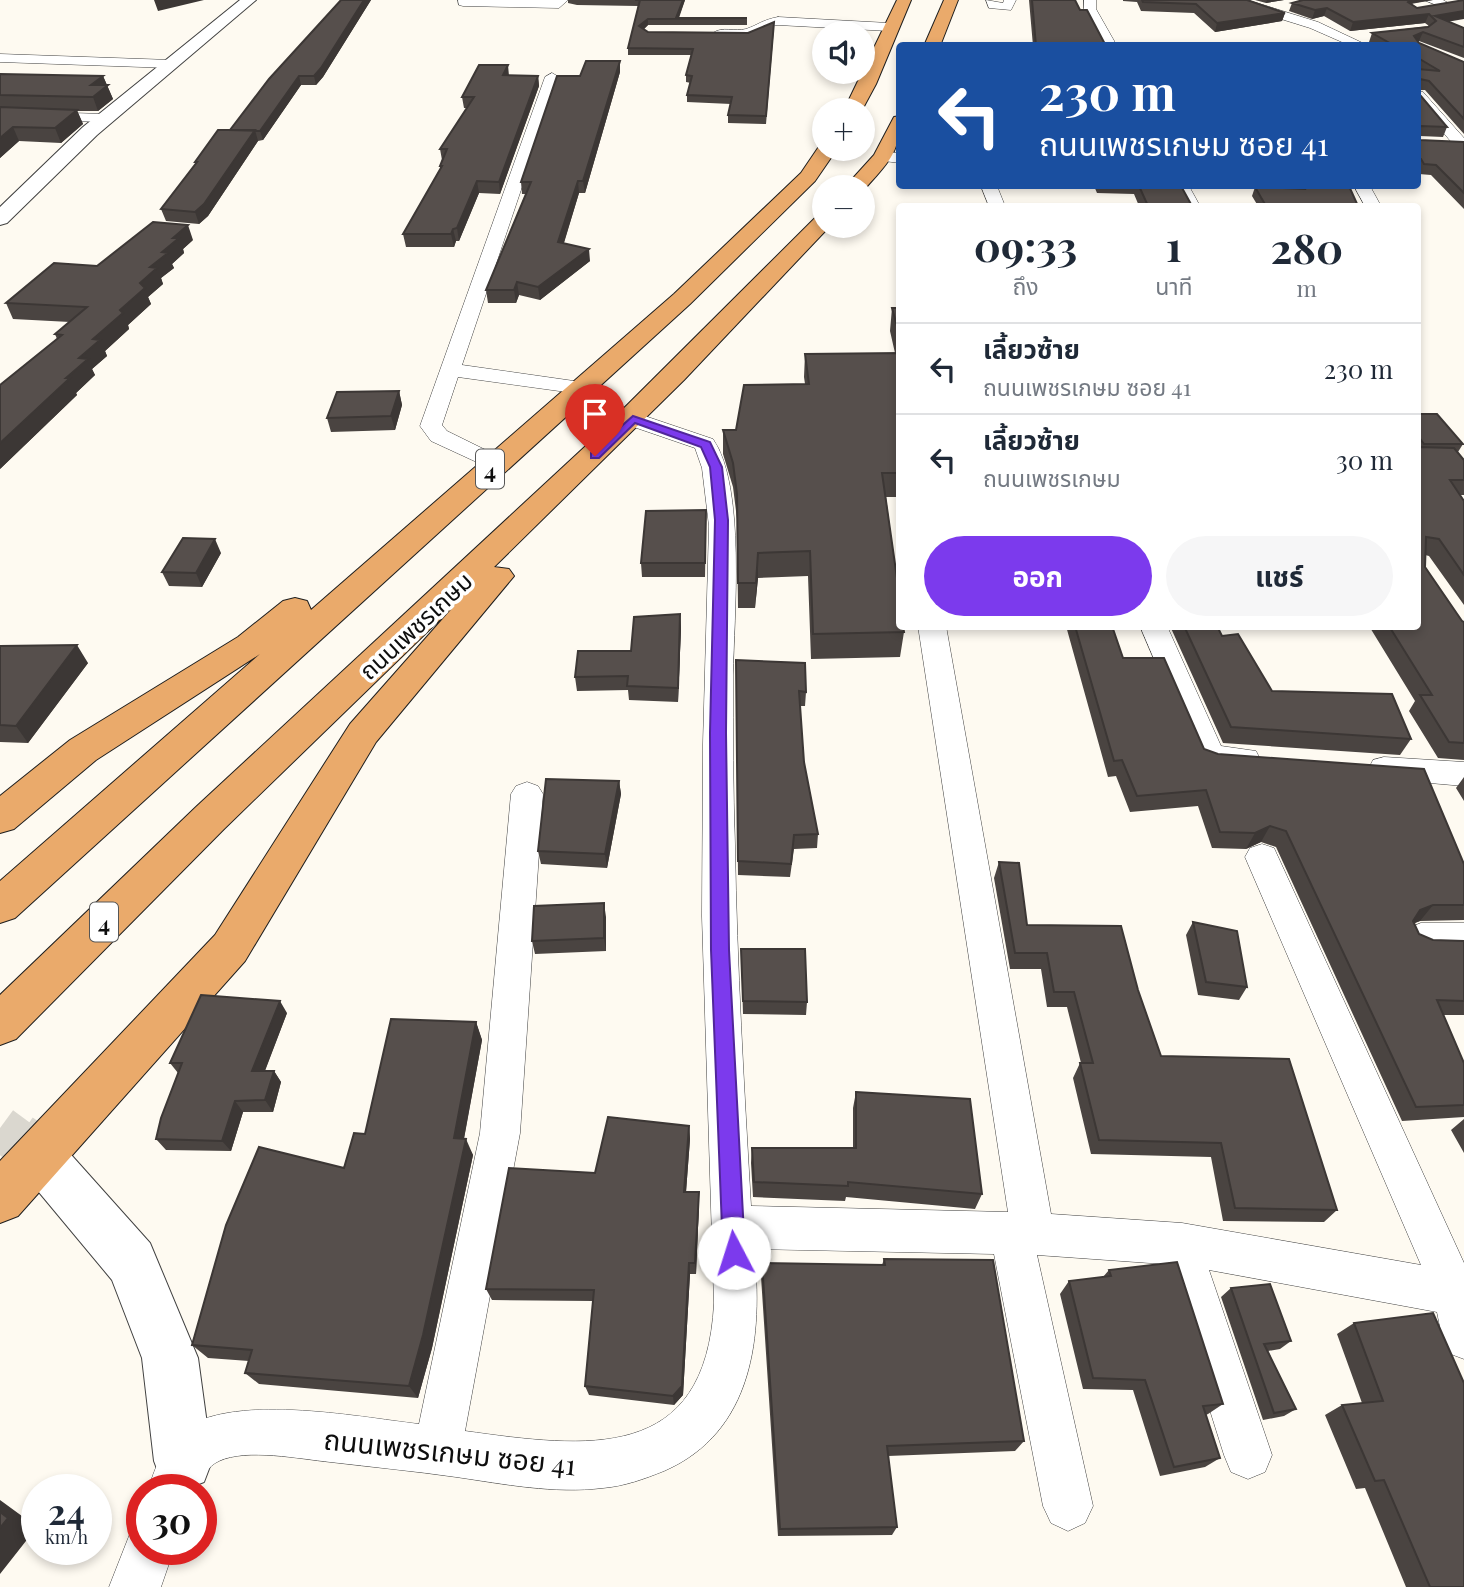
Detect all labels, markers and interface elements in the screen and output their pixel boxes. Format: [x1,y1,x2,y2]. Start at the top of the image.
map controls [812,21,875,238]
button: sound [812,21,875,84]
text: 230 m [1039,58,1176,123]
icon: left [924,70,1015,161]
button: + [812,98,875,161]
text: ถนนเพชรเกษม ซอย 41 [1039,121,1329,164]
button: − [812,175,875,238]
text: 09:33 [974,217,1077,273]
text: 1 [1166,217,1182,273]
text: 280 [1270,219,1343,275]
text: ถึง [1012,270,1039,301]
text: นาที [1155,270,1193,301]
text: m [1297,272,1317,303]
text: เลี้ยวซ้าย [983,331,1080,366]
icon: left [924,350,962,388]
text: 230 m [1324,351,1393,386]
text: ถนนเพชรเกษม ซอย 41 [983,371,1191,402]
pin [565,384,625,456]
icon: arrive [576,395,614,433]
text: เลี้ยวซ้าย [983,422,1080,457]
icon: left [924,441,962,479]
text: 30 m [1336,442,1393,477]
road number: 4 [476,449,504,489]
text: ถนนเพชรเกษม [983,462,1121,493]
button: ออก [924,536,1152,616]
button: แชร์ [1166,536,1393,616]
street label: ถนนเพชรเกษม [352,564,478,686]
road number: 4 [90,903,118,942]
position arrow [697,1216,771,1290]
street label: ถนนเพชรเกษม ซอย 41 [322,1419,578,1483]
speed limit sign: 30 [126,1474,217,1565]
text: 24 [48,1487,85,1534]
text: km/h [45,1525,88,1549]

